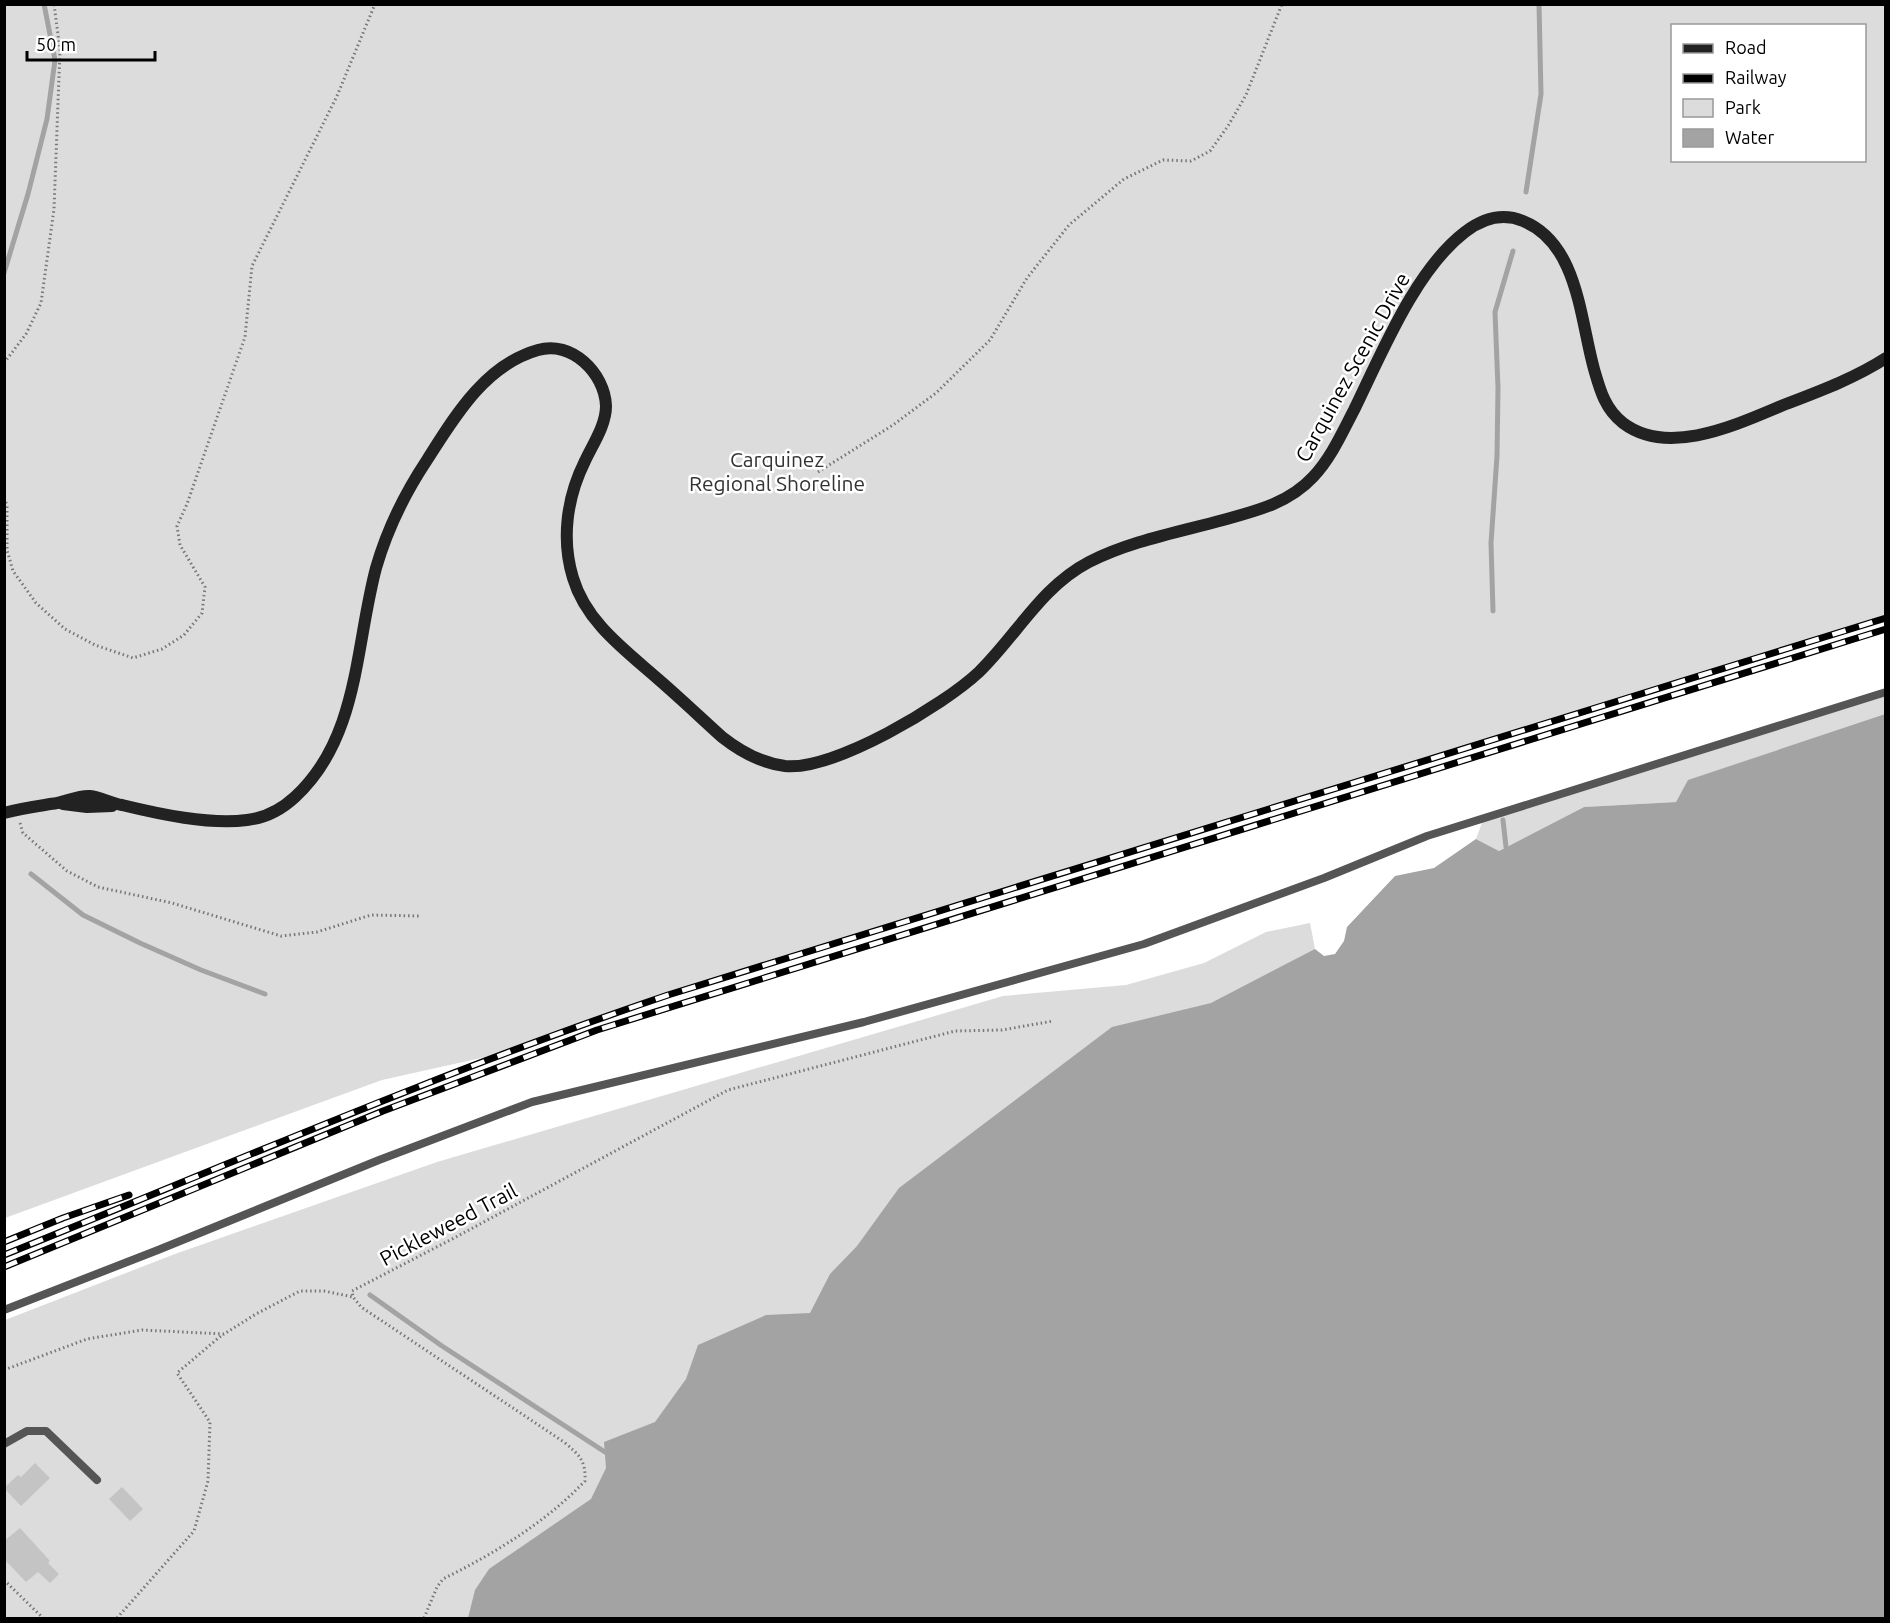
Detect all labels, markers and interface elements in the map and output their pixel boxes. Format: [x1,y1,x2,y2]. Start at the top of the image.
scale bar [27,24,154,62]
legend [1671,24,1866,162]
text: 50 m [36,34,76,54]
text: Road [1725,37,1767,57]
text: Railway [1725,67,1787,87]
text: Park [1725,97,1761,117]
text: Water [1725,127,1775,147]
street label: Carquinez Scenic Drive [1290,268,1414,466]
park label: Carquinez Regional Shoreline [689,447,865,495]
street label: Pickleweed Trail [375,1178,521,1270]

